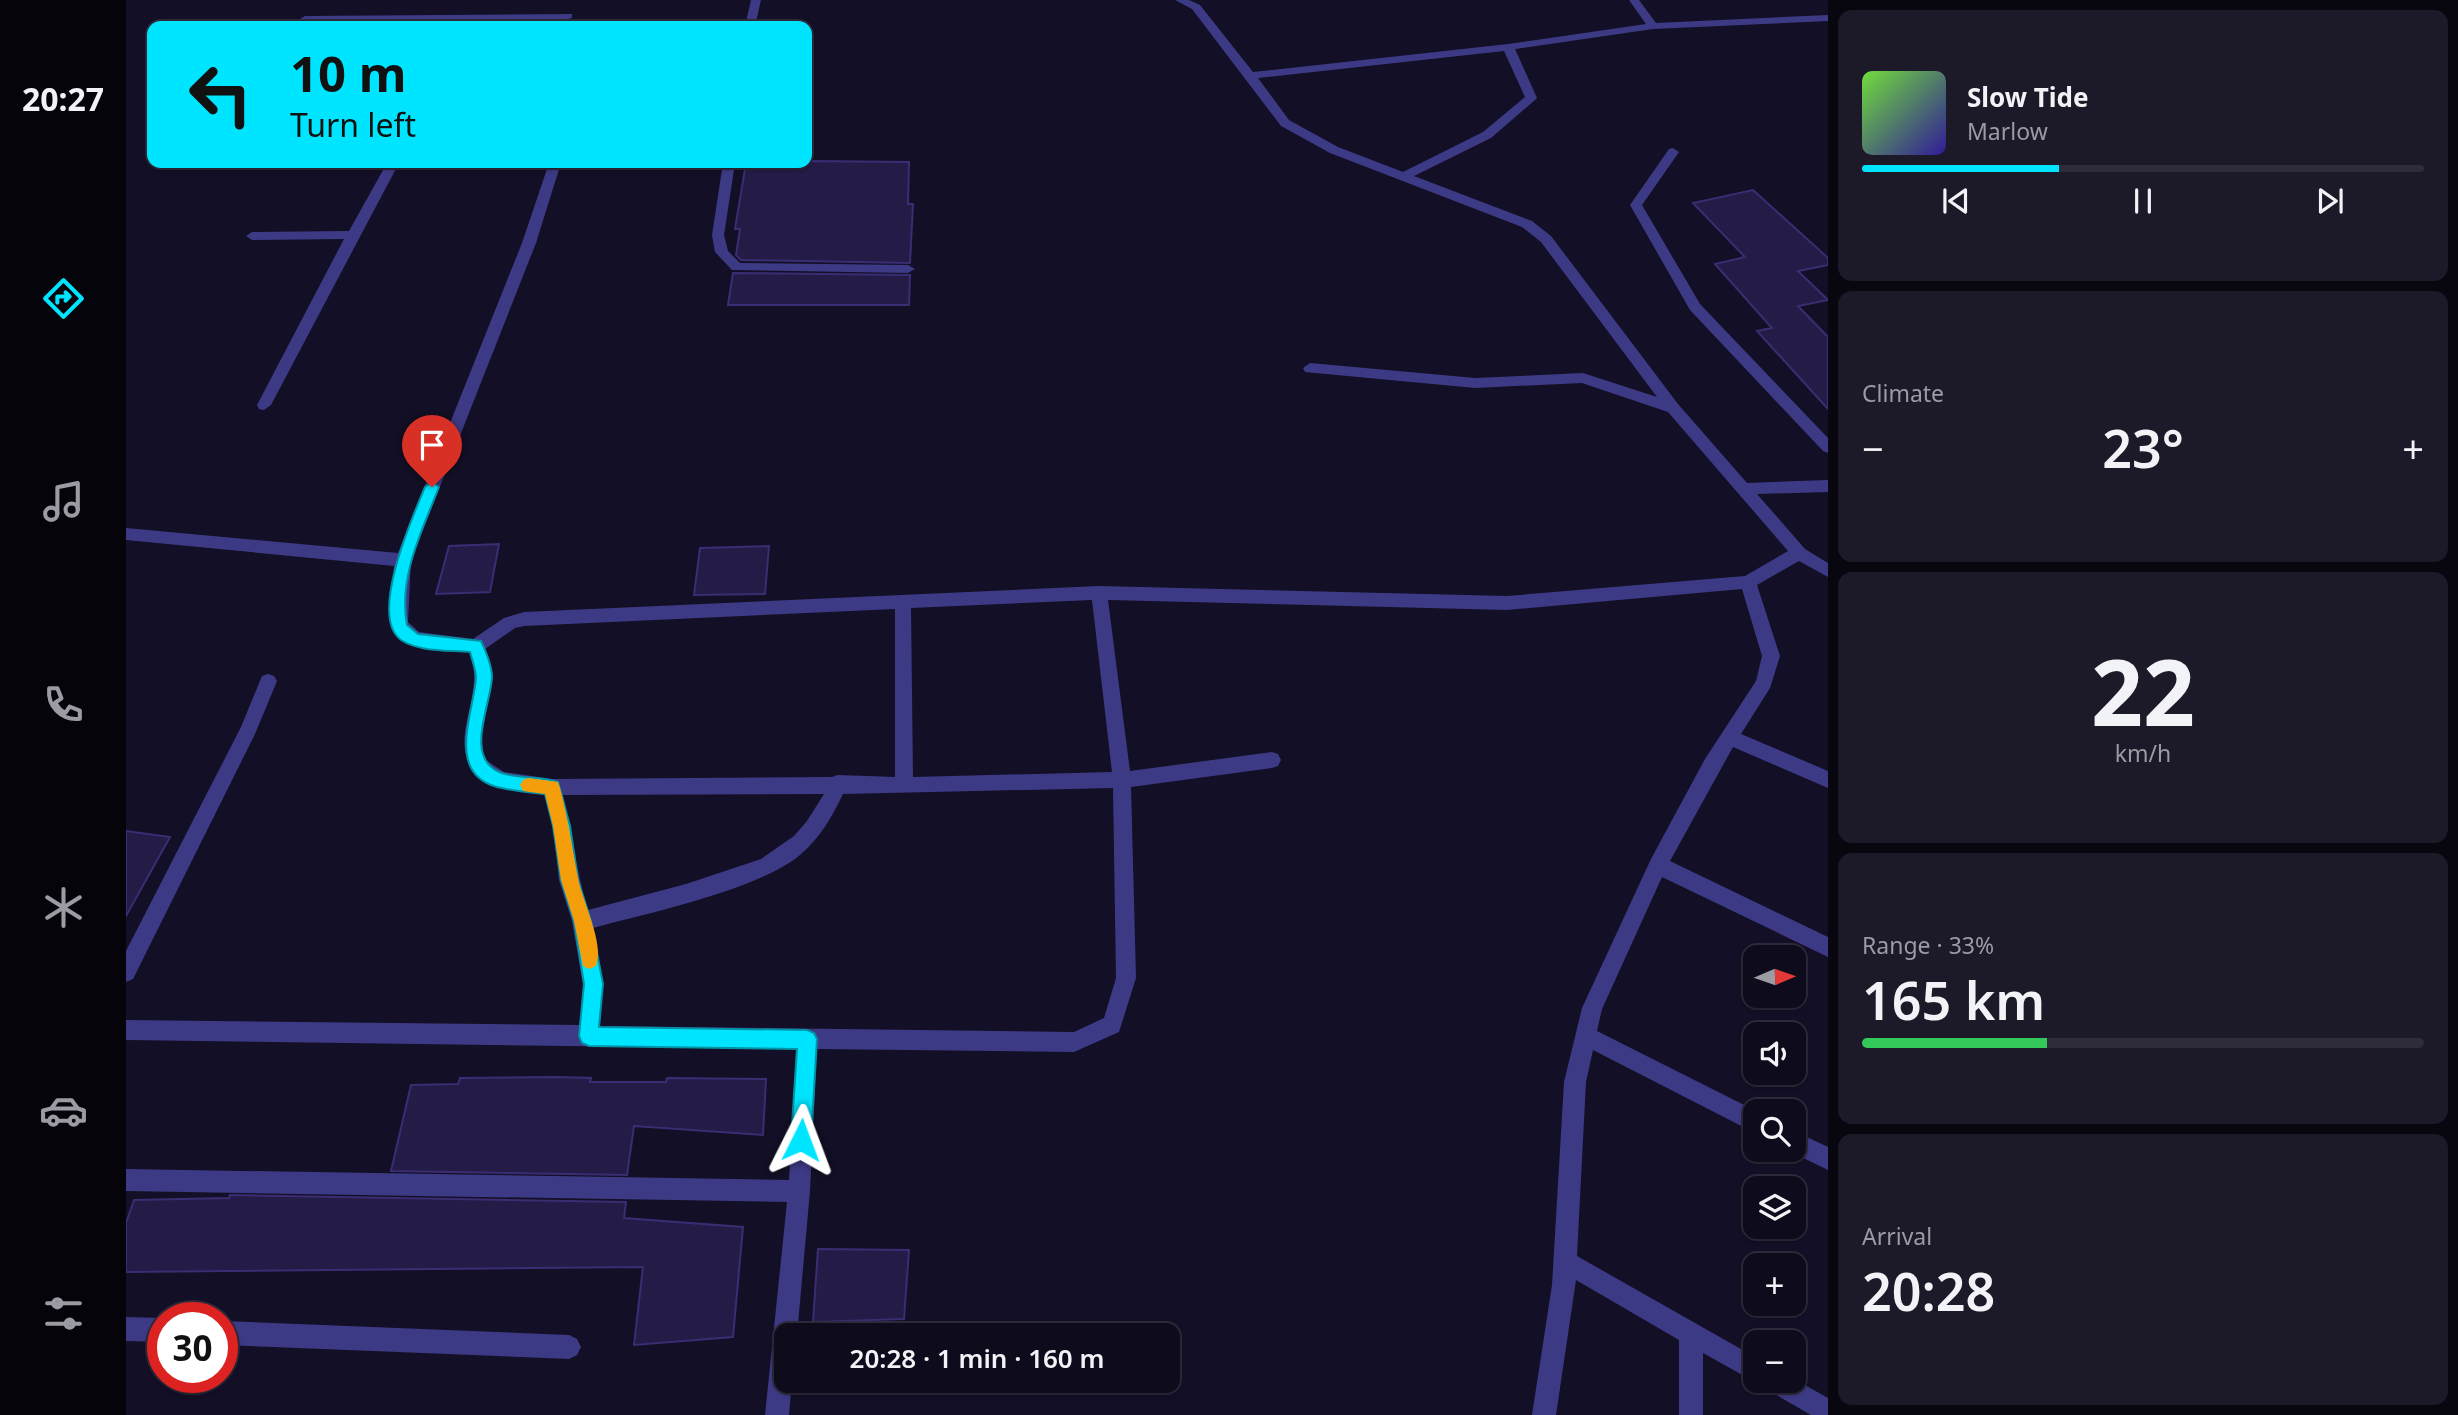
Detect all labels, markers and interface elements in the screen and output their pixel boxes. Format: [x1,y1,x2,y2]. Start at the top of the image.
text: 10 m [290,40,407,106]
icon: left [175,49,266,140]
text: 20:27 [22,77,104,120]
text: Slow Tide [1967,79,2089,115]
text: Turn left [290,103,416,146]
text: Marlow [1967,115,2048,147]
icon: previous [1937,182,1975,220]
icon: pause [2124,182,2162,220]
icon: next [2311,182,2349,220]
icon: directions [39,274,88,323]
text: Climate [1862,377,1944,409]
text: 23° [2102,412,2184,483]
pin [402,415,462,487]
text: − [1862,422,1884,474]
text: + [2402,422,2424,474]
icon: arrive [413,426,451,464]
icon: music [39,477,88,526]
text: 22 [2091,629,2195,753]
icon: phone [39,680,88,729]
text: km/h [2115,737,2171,769]
icon: climate [39,883,88,932]
text: Range · 33% [1862,929,1994,961]
north arrow [1743,945,1806,1008]
map controls [1743,945,1806,1393]
text: 165 km [1862,964,2045,1035]
button: sound [1743,1022,1806,1085]
icon: car [39,1086,88,1135]
button: search [1743,1099,1806,1162]
position arrow [764,1103,838,1177]
button: layers [1743,1176,1806,1239]
text: Arrival [1862,1220,1932,1252]
button: + [1743,1253,1806,1316]
text: 20:28 [1862,1255,1995,1326]
icon: filters [39,1289,88,1338]
speed limit sign: 30 [147,1302,238,1393]
button: − [1743,1330,1806,1393]
text: 20:28 · 1 min · 160 m [850,1340,1104,1376]

